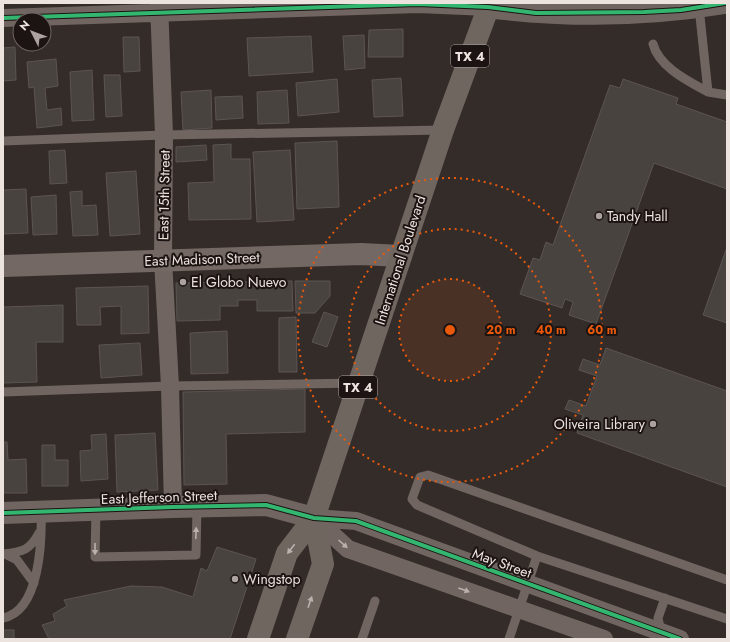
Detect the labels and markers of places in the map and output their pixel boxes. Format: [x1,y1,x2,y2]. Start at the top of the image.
place label: Tandy Hall [607,206,668,226]
marker: Tandy Hall [594,211,604,221]
place label: El Globo Nuevo [191,272,287,292]
marker: El Globo Nuevo [178,277,188,287]
centre of rings [443,323,457,337]
place label: Oliveira Library [554,414,646,434]
marker: Oliveira Library [648,419,658,429]
place label: Wingstop [243,569,300,589]
marker: Wingstop [230,574,240,584]

